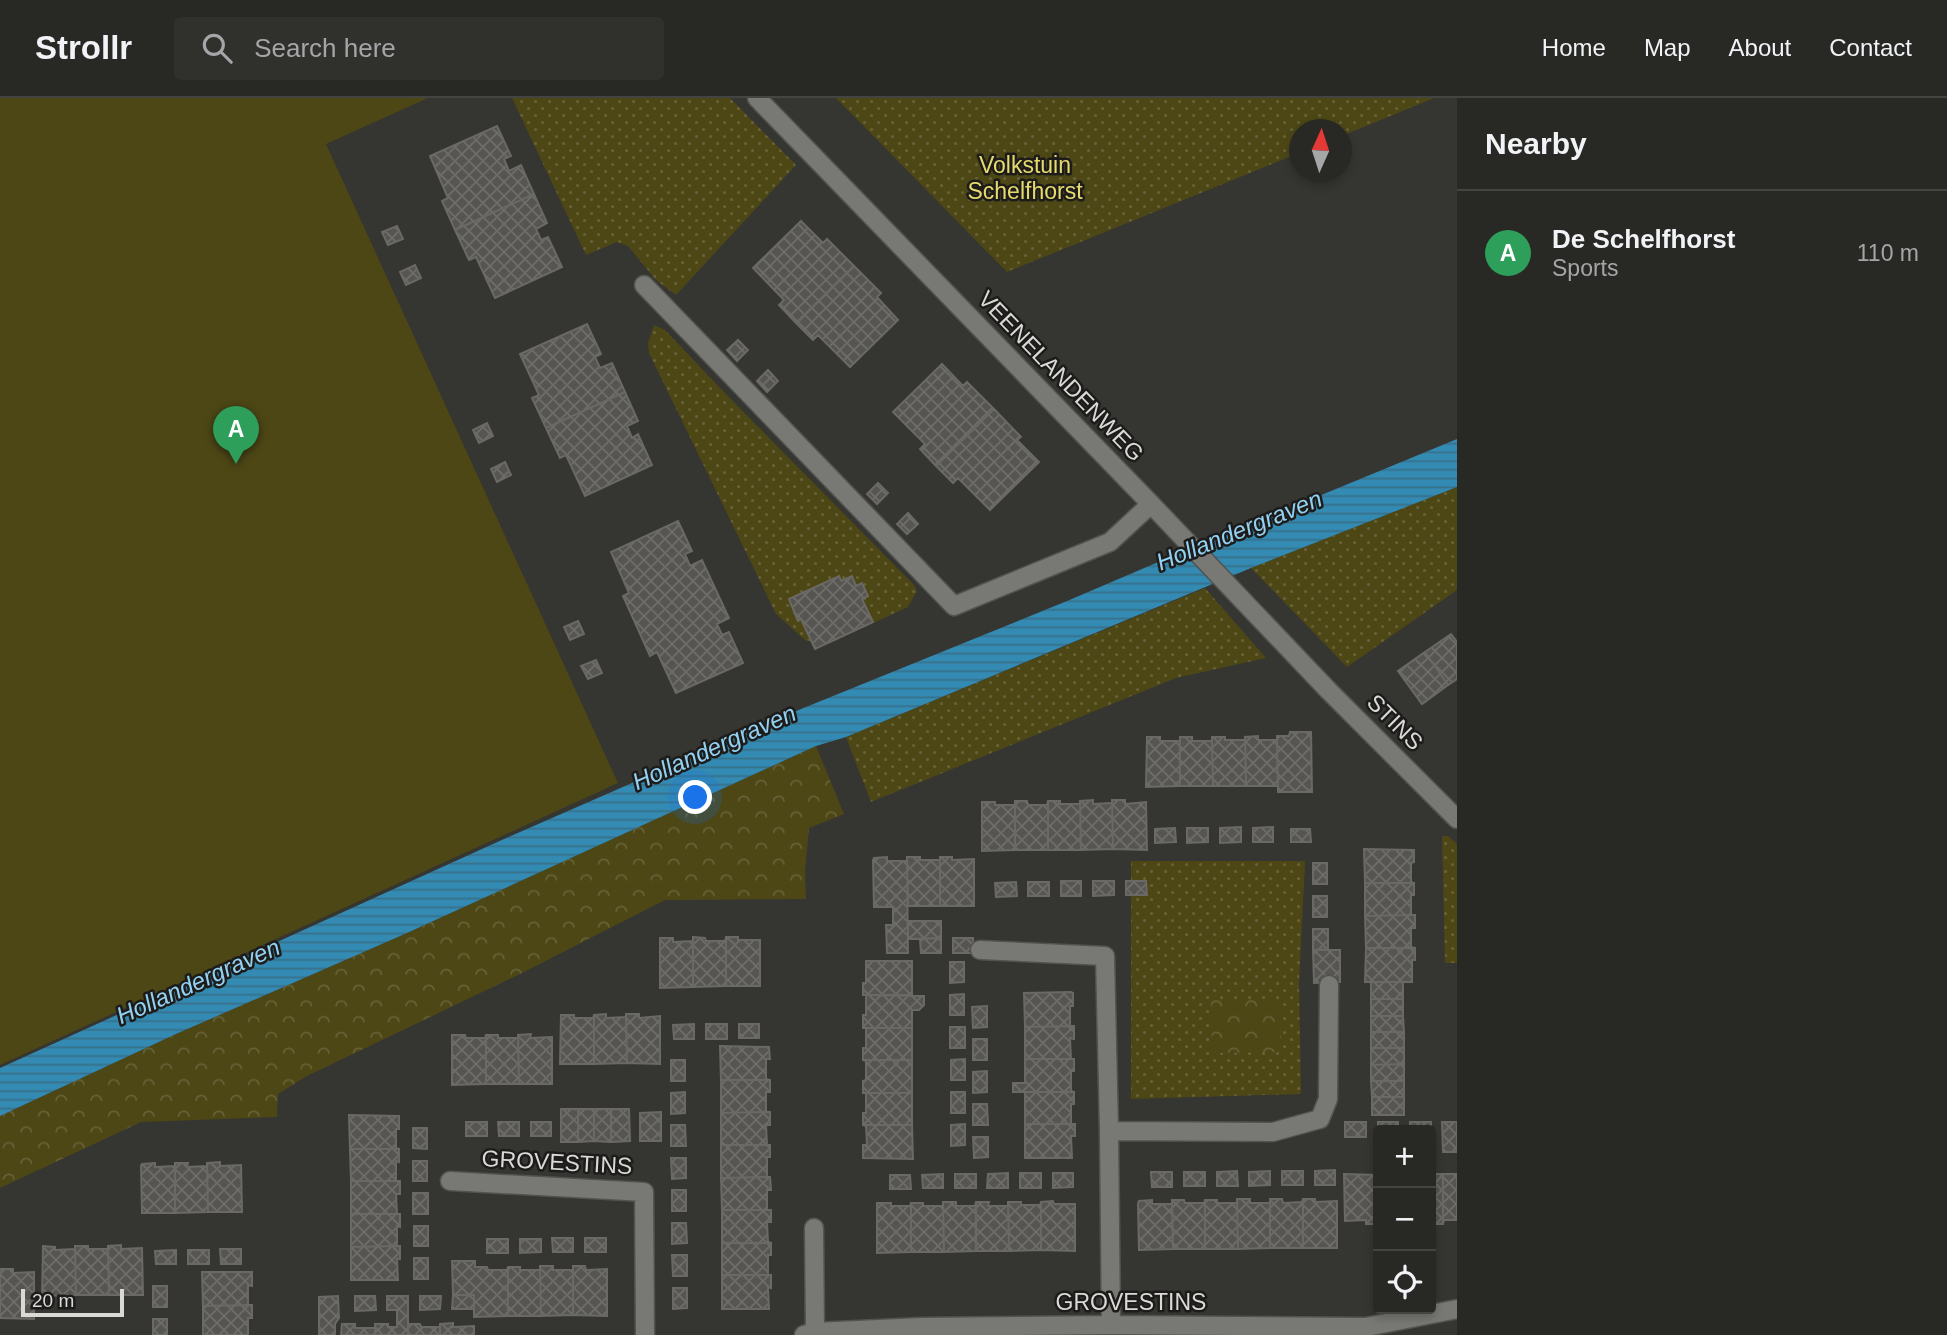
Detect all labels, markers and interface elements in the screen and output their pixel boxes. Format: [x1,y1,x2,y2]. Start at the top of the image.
search box [174,17,664,80]
text: Strollr [35,29,132,66]
icon: search [198,29,236,67]
text: Search here [254,33,396,63]
text: Home [1542,34,1606,61]
text: Map [1644,34,1691,61]
text: About [1729,34,1791,61]
text: Contact [1829,34,1912,61]
north arrow [1289,119,1352,182]
text: Nearby [1485,127,1587,160]
park label: Volkstuin Schelfhorst [967,152,1083,204]
text: De Schelfhorst [1552,224,1736,254]
text: A [1500,240,1516,266]
text: 110 m [1857,240,1919,266]
text: Sports [1552,255,1618,281]
street label: VEENELANDENWEG [973,286,1149,466]
pin: A [213,406,259,464]
water label: Hollandergraven [1152,484,1326,576]
street label: STINS [1362,689,1428,755]
water label: Hollandergraven [628,699,800,795]
your location [678,780,712,814]
water label: Hollandergraven [112,933,284,1029]
map controls [1373,1125,1436,1314]
button: + [1373,1125,1436,1188]
street label: GROVESTINS [481,1145,633,1179]
button: − [1373,1188,1436,1251]
button: locate [1373,1251,1436,1314]
scale bar [21,1286,124,1318]
street label: GROVESTINS [1056,1289,1206,1315]
text: 20 m [32,1290,74,1311]

